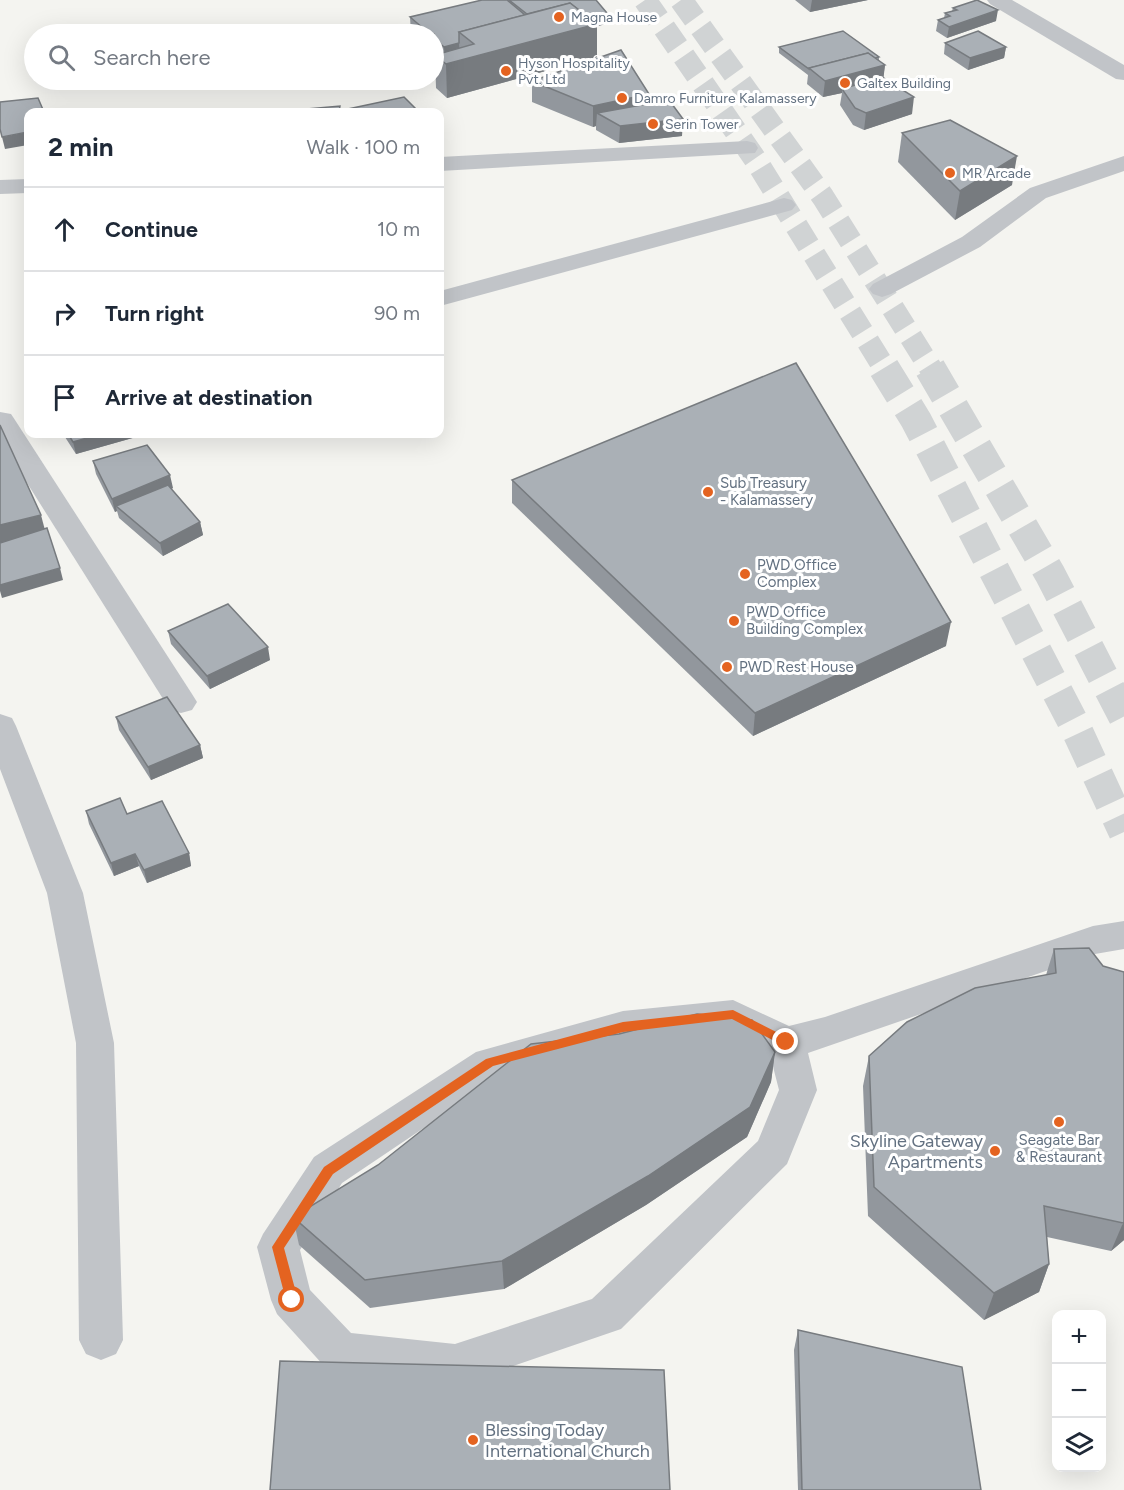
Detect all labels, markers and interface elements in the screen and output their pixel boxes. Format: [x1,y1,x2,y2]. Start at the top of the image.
place label: Magna House [571,9,658,26]
marker: Magna House [552,10,566,24]
search box [24,24,444,90]
icon: search [45,41,78,74]
text: Search here [93,44,211,71]
place label: Hyson Hospitality Pvt. Ltd [518,55,630,88]
marker: Hyson Hospitality Pvt. Ltd [499,64,513,78]
place label: Galtex Building [857,75,951,92]
marker: Galtex Building [838,76,852,90]
place label: Damro Furniture Kalamassery [634,90,817,107]
marker: Damro Furniture Kalamassery [615,91,629,105]
place label: Serin Tower [665,116,739,133]
marker: Serin Tower [646,117,660,131]
text: 2 min [48,131,114,163]
text: Walk · 100 m [306,135,420,159]
place label: MR Arcade [962,165,1031,182]
marker: MR Arcade [943,166,957,180]
icon: ahead [48,213,81,246]
text: Continue [105,216,198,243]
text: 10 m [377,217,420,241]
icon: right [48,297,81,330]
text: Turn right [105,300,204,327]
text: 90 m [374,301,420,325]
icon: arrive [48,381,81,414]
text: Arrive at destination [105,384,313,411]
place label: Sub Treasury - Kalamassery [720,474,813,509]
marker: Sub Treasury - Kalamassery [701,485,715,499]
place label: PWD Office Complex [757,556,837,591]
marker: PWD Office Complex [738,567,752,581]
place label: PWD Office Building Complex [746,603,863,638]
marker: PWD Office Building Complex [727,614,741,628]
place label: PWD Rest House [739,658,854,676]
marker: PWD Rest House [720,660,734,674]
route end [772,1028,798,1054]
marker: Seagate Bar & Restaurant [1052,1115,1066,1129]
place label: Skyline Gateway Apartments [850,1130,984,1173]
place label: Seagate Bar & Restaurant [1016,1131,1102,1166]
marker: Skyline Gateway Apartments [988,1144,1002,1158]
route start [278,1286,304,1312]
map controls [1052,1310,1106,1472]
button: + [1052,1310,1106,1364]
button: − [1052,1364,1106,1418]
button: layers [1052,1418,1106,1472]
place label: Blessing Today International Church [485,1419,650,1462]
marker: Blessing Today International Church [466,1433,480,1447]

